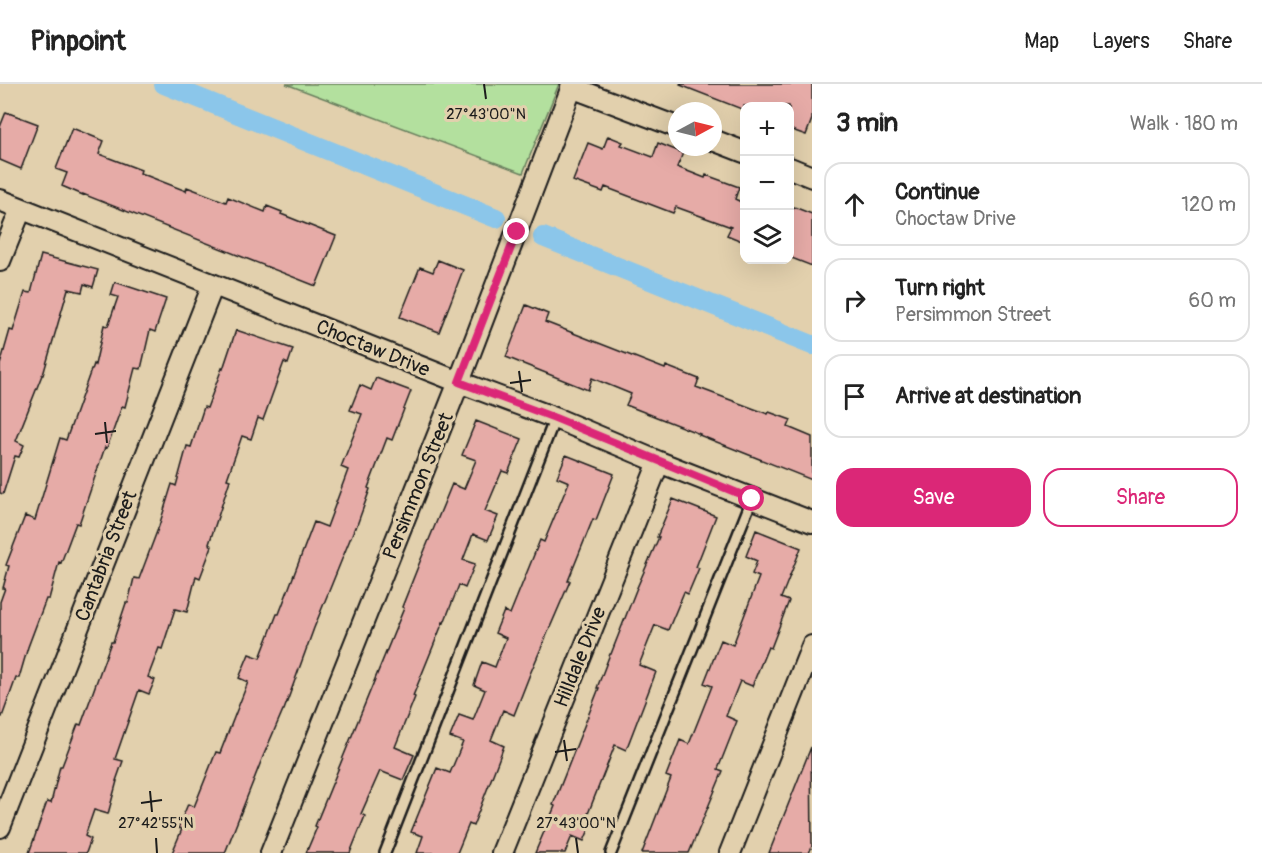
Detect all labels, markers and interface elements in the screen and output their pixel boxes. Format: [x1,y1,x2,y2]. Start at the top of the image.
text: Pinpoint [30,24,126,59]
text: Map [1024,28,1059,55]
text: Layers [1092,28,1150,55]
text: Share [1183,28,1232,55]
north arrow [668,102,722,156]
map controls [740,102,794,264]
button: + [740,102,794,156]
text: 27°43'00"N [446,105,526,124]
text: 3 min [836,107,898,139]
text: Walk · 180 m [1130,111,1238,136]
button: − [740,156,794,210]
text: Continue [895,178,979,206]
icon: ahead [838,188,871,221]
text: 120 m [1181,192,1236,217]
text: Choctaw Drive [895,206,1016,231]
button: layers [740,210,794,264]
route end [503,218,529,244]
text: Turn right [895,274,985,302]
icon: right [838,284,871,317]
text: 60 m [1189,288,1236,313]
text: Persimmon Street [895,302,1051,327]
street label: Choctaw Drive [312,314,434,382]
icon: arrive [838,380,871,413]
text: Arrive at destination [895,382,1081,410]
street label: Persimmon Street [377,408,459,563]
button: Save [836,468,1031,527]
button: Share [1043,468,1238,527]
route start [738,485,764,511]
street label: Cantabria Street [70,486,143,625]
street label: Hilldale Drive [548,603,612,711]
text: 27°42'55"N [118,814,194,833]
text: 27°43'00"N [536,814,616,833]

